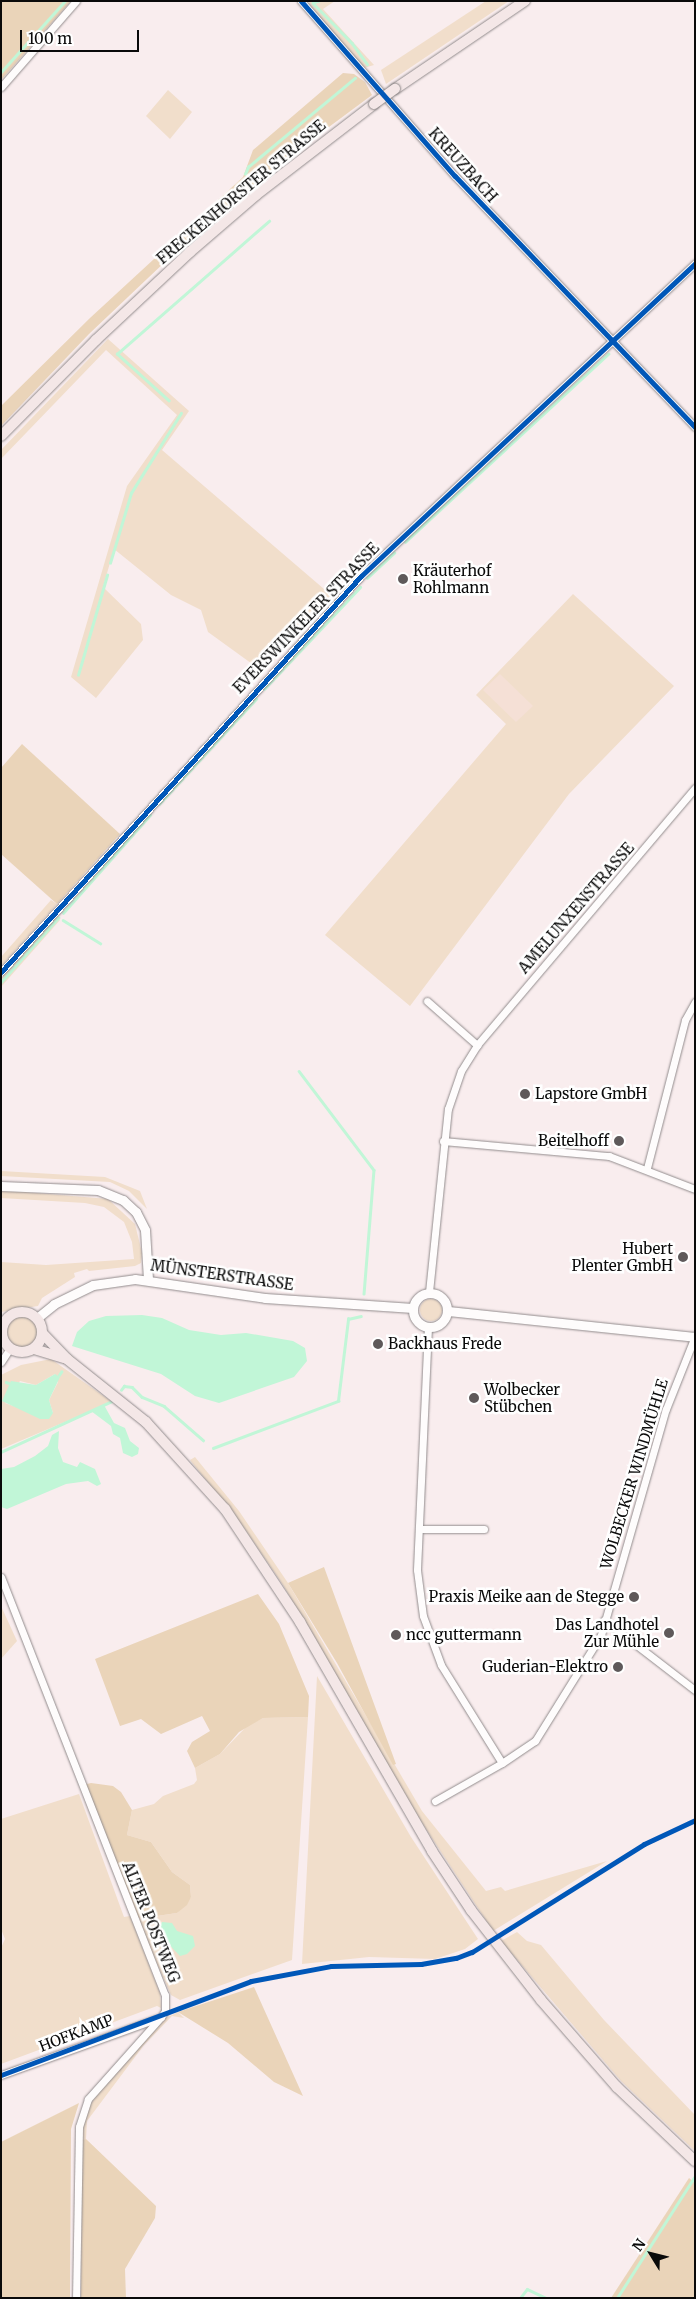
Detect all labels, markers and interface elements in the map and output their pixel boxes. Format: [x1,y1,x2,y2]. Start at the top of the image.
scale bar [22,20,141,52]
text: 100 m [28,29,72,48]
street label: FRECKENHORSTER STRASSE [153,116,329,268]
street label: KREUZBACH [425,124,501,206]
street label: EVERSWINKELER STRASSE [229,539,383,697]
place label: Kräuterhof Rohlmann [413,561,491,596]
marker: Kräuterhof Rohlmann [397,573,409,585]
street label: AMELUNXENSTRASSE [514,839,638,977]
place label: Lapstore GmbH [535,1085,647,1103]
marker: Lapstore GmbH [519,1088,531,1100]
place label: Beitelhoff [538,1132,609,1150]
marker: Beitelhoff [613,1135,625,1147]
place label: Hubert Plenter GmbH [572,1239,673,1274]
marker: Hubert Plenter GmbH [677,1251,689,1263]
street label: MÜNSTERSTRASSE [149,1256,295,1294]
place label: Backhaus Frede [388,1335,502,1353]
marker: Backhaus Frede [372,1338,384,1350]
street label: WOLBECKER WINDMÜHLE [596,1377,672,1571]
place label: Wolbecker Stübchen [484,1380,560,1415]
marker: Wolbecker Stübchen [468,1392,480,1404]
place label: Praxis Meike aan de Stegge [429,1588,624,1606]
marker: Praxis Meike aan de Stegge [628,1591,640,1603]
place label: Das Landhotel Zur Mühle [555,1615,659,1650]
place label: ncc guttermann [406,1626,522,1644]
marker: Das Landhotel Zur Mühle [663,1627,675,1639]
marker: ncc guttermann [390,1629,402,1641]
place label: Guderian-Elektro [482,1658,608,1676]
marker: Guderian-Elektro [612,1661,624,1673]
street label: ALTER POSTWEG [119,1859,183,1985]
street label: HOFKAMP [36,2011,116,2055]
north arrow [626,2229,676,2279]
text: N [628,2235,649,2255]

